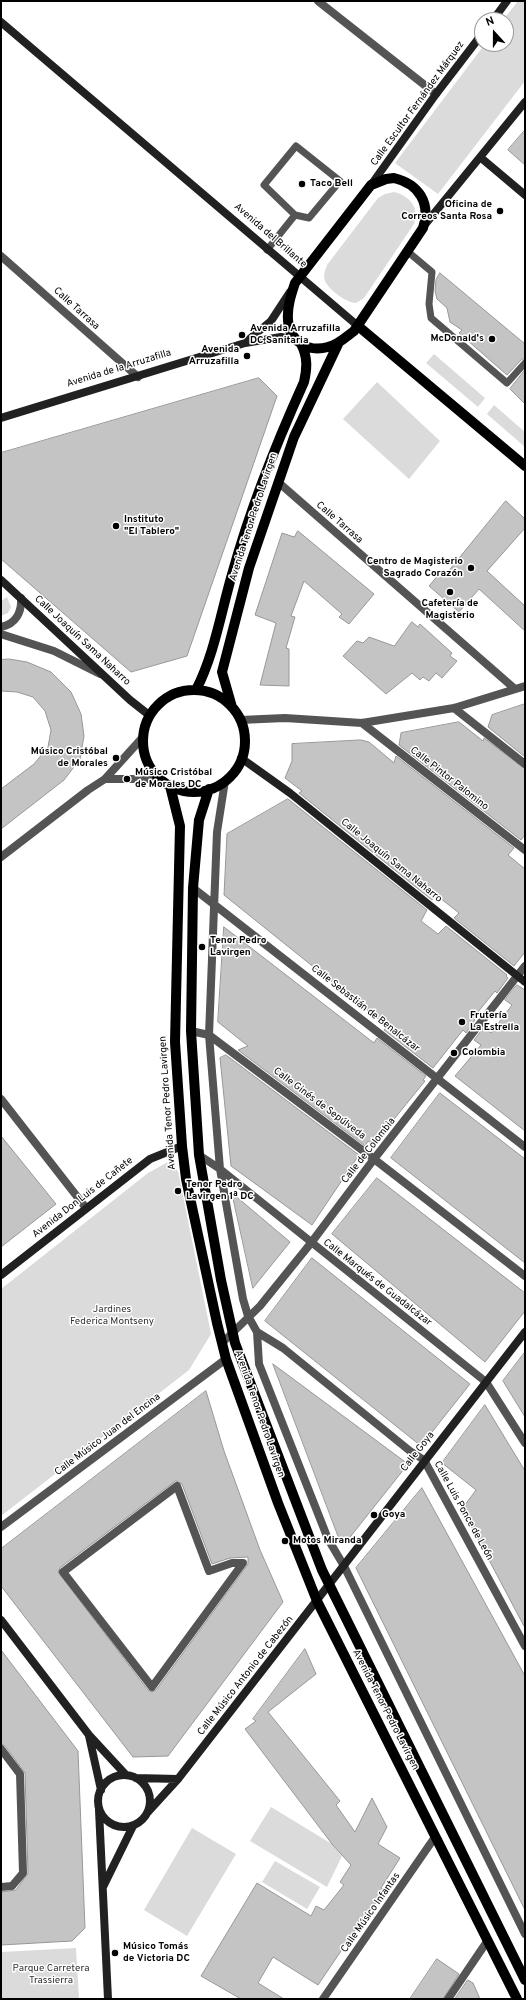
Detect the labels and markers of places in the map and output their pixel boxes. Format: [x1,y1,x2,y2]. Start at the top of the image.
place label: Taco Bell [310,178,353,190]
marker: Taco Bell [297,179,307,189]
place label: Oficina de Correos Santa Rosa [401,199,492,222]
marker: Oficina de Correos Santa Rosa [495,206,505,216]
place label: Avenida Arruzafilla DC Sanitaria [250,323,340,346]
marker: Avenida Arruzafilla DC Sanitaria [237,330,247,340]
place label: McDonald's [430,333,484,345]
marker: McDonald's [487,334,497,344]
place label: Avenida Arruzafilla [189,344,239,368]
marker: Avenida Arruzafilla [242,351,252,361]
place label: Instituto "El Tablero" [124,514,179,538]
marker: Instituto "El Tablero" [111,521,121,531]
place label: Centro de Magisterio Sagrado Corazón [367,556,463,580]
marker: Centro de Magisterio Sagrado Corazón [466,563,476,573]
marker: Cafetería de Magisterio [445,587,455,597]
place label: Cafetería de Magisterio [422,598,478,622]
place label: Músico Cristóbal de Morales [31,746,108,770]
marker: Músico Cristóbal de Morales [111,753,121,763]
place label: Músico Cristóbal de Morales DC [135,767,212,790]
marker: Músico Cristóbal de Morales DC [122,774,132,784]
place label: Tenor Pedro Lavirgen [210,935,266,958]
marker: Tenor Pedro Lavirgen [197,942,207,952]
place label: Frutería La Estrella [470,1010,519,1034]
marker: Frutería La Estrella [457,1017,467,1027]
place label: Colombia [462,1047,505,1059]
marker: Colombia [449,1048,459,1058]
place label: Tenor Pedro Lavirgen 1ª DC [186,1179,254,1202]
marker: Tenor Pedro Lavirgen 1ª DC [173,1186,183,1196]
place label: Goya [382,1509,405,1521]
marker: Goya [369,1510,379,1520]
place label: Motos Miranda [293,1535,361,1547]
marker: Motos Miranda [280,1536,290,1546]
place label: Músico Tomás de Victoria DC [123,1941,190,1964]
marker: Músico Tomás de Victoria DC [110,1948,120,1958]

